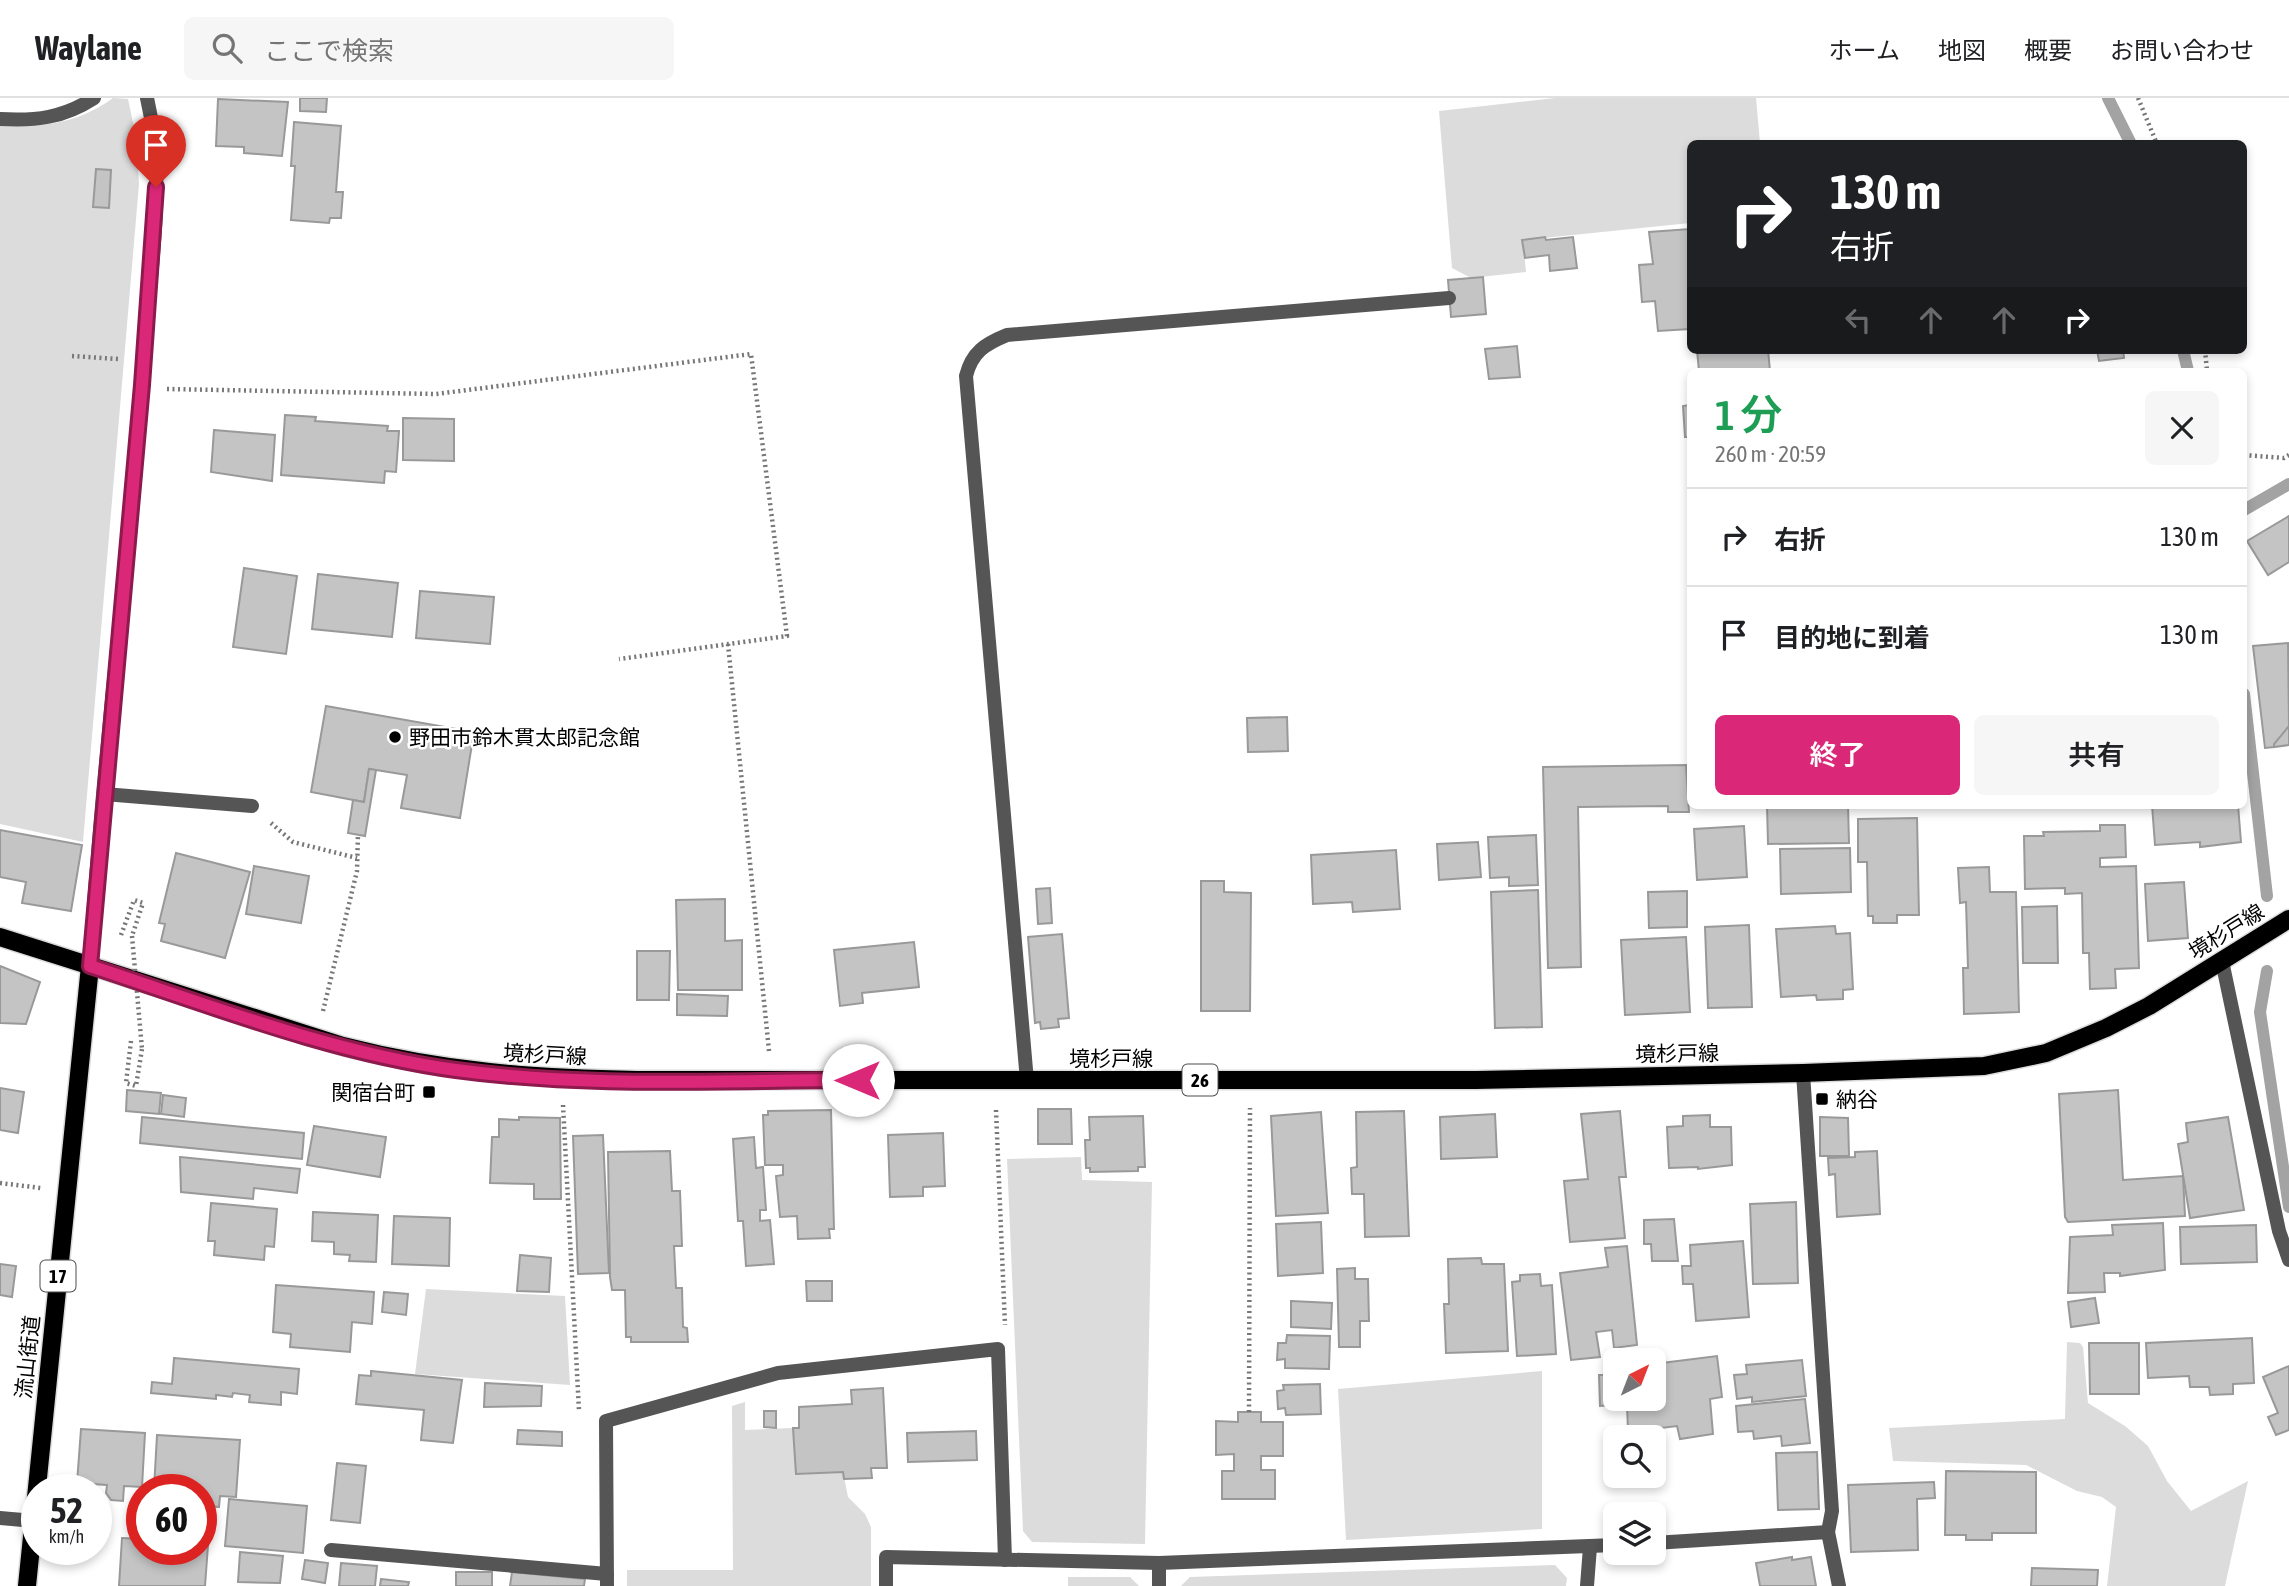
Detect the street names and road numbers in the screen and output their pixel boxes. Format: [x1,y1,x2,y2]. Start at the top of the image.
street label: 境杉戸線 [2184,899,2268,963]
street label: 境杉戸線 [502,1040,588,1068]
street label: 境杉戸線 [1635,1040,1719,1066]
street label: 境杉戸線 [1069,1046,1153,1070]
road number: 26 [1182,1064,1218,1096]
road number: 17 [41,1260,76,1292]
street label: 流山街道 [11,1314,43,1400]

